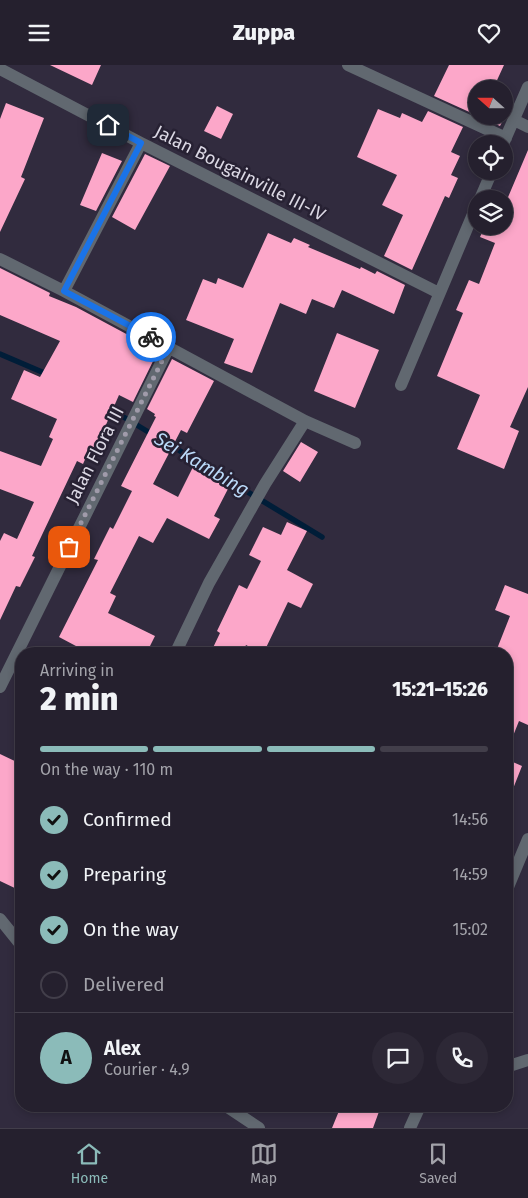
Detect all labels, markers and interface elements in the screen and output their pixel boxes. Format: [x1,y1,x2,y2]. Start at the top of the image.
icon: menu [25,19,53,47]
text: Zuppa [233,19,295,46]
icon: heart [475,19,503,47]
north arrow [468,80,512,125]
map controls [468,80,513,235]
pin [87,104,129,146]
icon: home [94,111,122,139]
street label: Jalan Bougainville III-IV [151,120,329,226]
button: locate [468,135,513,180]
button: layers [468,190,513,235]
courier [126,312,176,362]
icon: bike [137,323,165,351]
street label: Jalan Flora III [61,403,129,507]
water label: Sei Kambing [150,426,254,501]
pin [48,526,90,568]
icon: bag [55,533,83,561]
text: Arriving in [40,661,114,680]
text: 15:21–15:26 [392,678,488,701]
text: 2 min [40,680,118,718]
text: On the way · 110 m [40,760,173,779]
icon: check [40,806,68,834]
text: Confirmed [83,808,172,831]
text: 14:56 [452,810,488,829]
icon: check [40,861,68,889]
text: Preparing [83,863,166,886]
text: 14:59 [452,865,488,884]
icon: check [40,916,68,944]
text: On the way [83,918,179,941]
text: 15:02 [453,920,488,939]
text: Delivered [83,973,165,996]
button: chat [372,1032,424,1084]
button: phone [436,1032,488,1084]
text: Alex [104,1037,141,1060]
text: A [60,1046,72,1069]
text: Courier · 4.9 [104,1060,190,1079]
tab: Home [71,1140,108,1187]
tab: Map [250,1140,278,1187]
tab: Saved [419,1140,457,1187]

